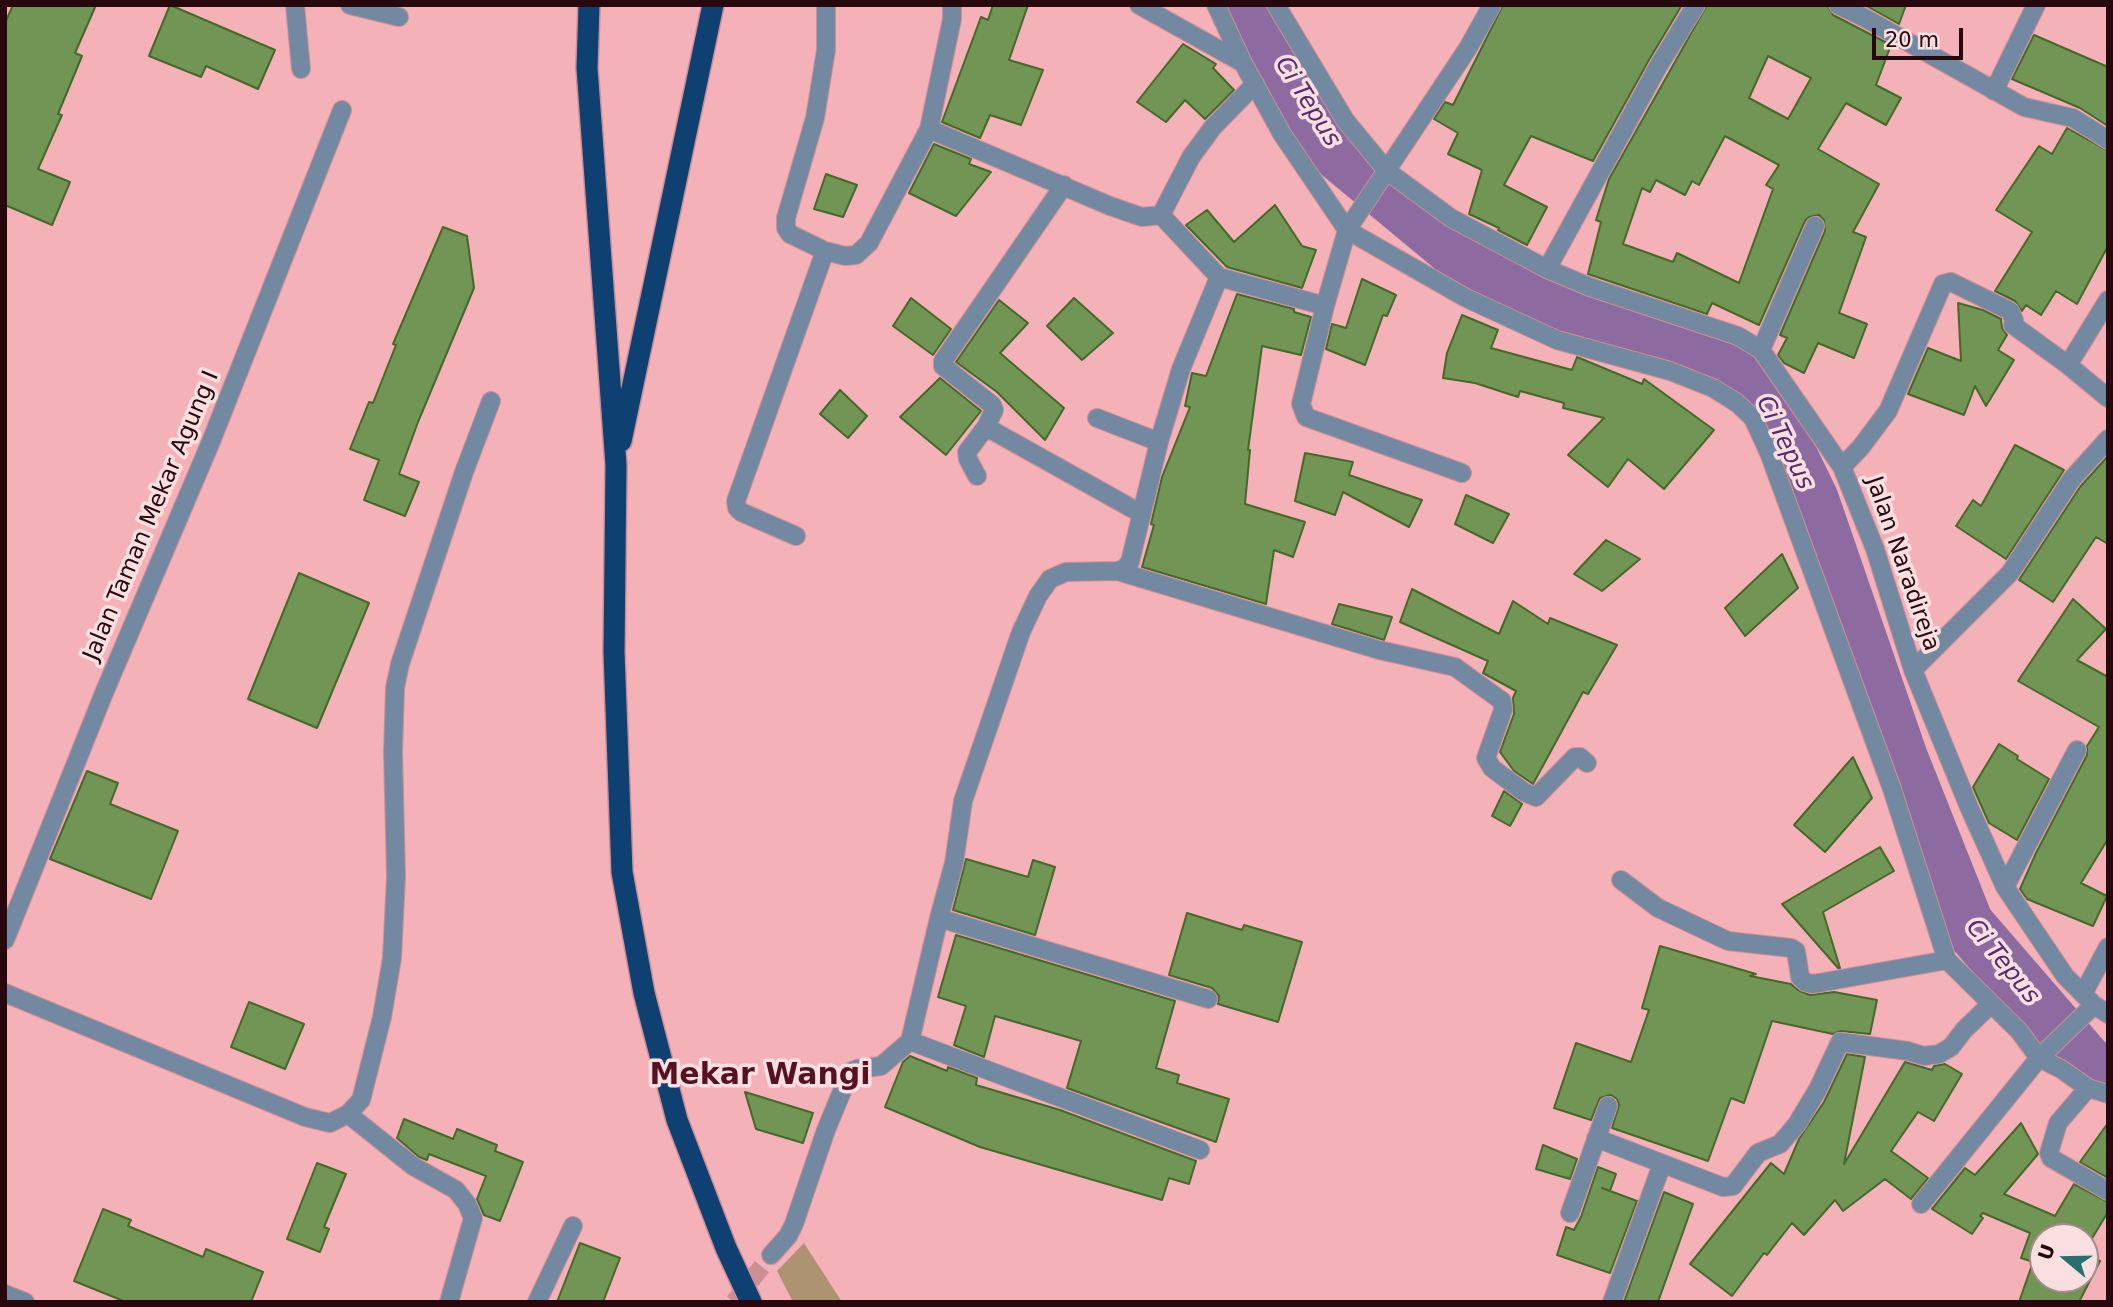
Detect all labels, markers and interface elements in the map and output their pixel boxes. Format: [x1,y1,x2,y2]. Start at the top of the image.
scale bar [1875,14,1966,58]
text: 20 m [1885,28,1939,52]
water label: Ci Tepus [1268,52,1346,152]
street label: Jalan Taman Mekar Agung I [78,367,226,665]
water label: Ci Tepus [1749,392,1819,494]
street label: Jalan Naradireja [1859,473,1945,655]
water label: Ci Tepus [1959,914,2045,1010]
district label: Mekar Wangi [649,1058,871,1094]
north arrow [2029,1223,2099,1293]
text: U [2033,1241,2059,1263]

